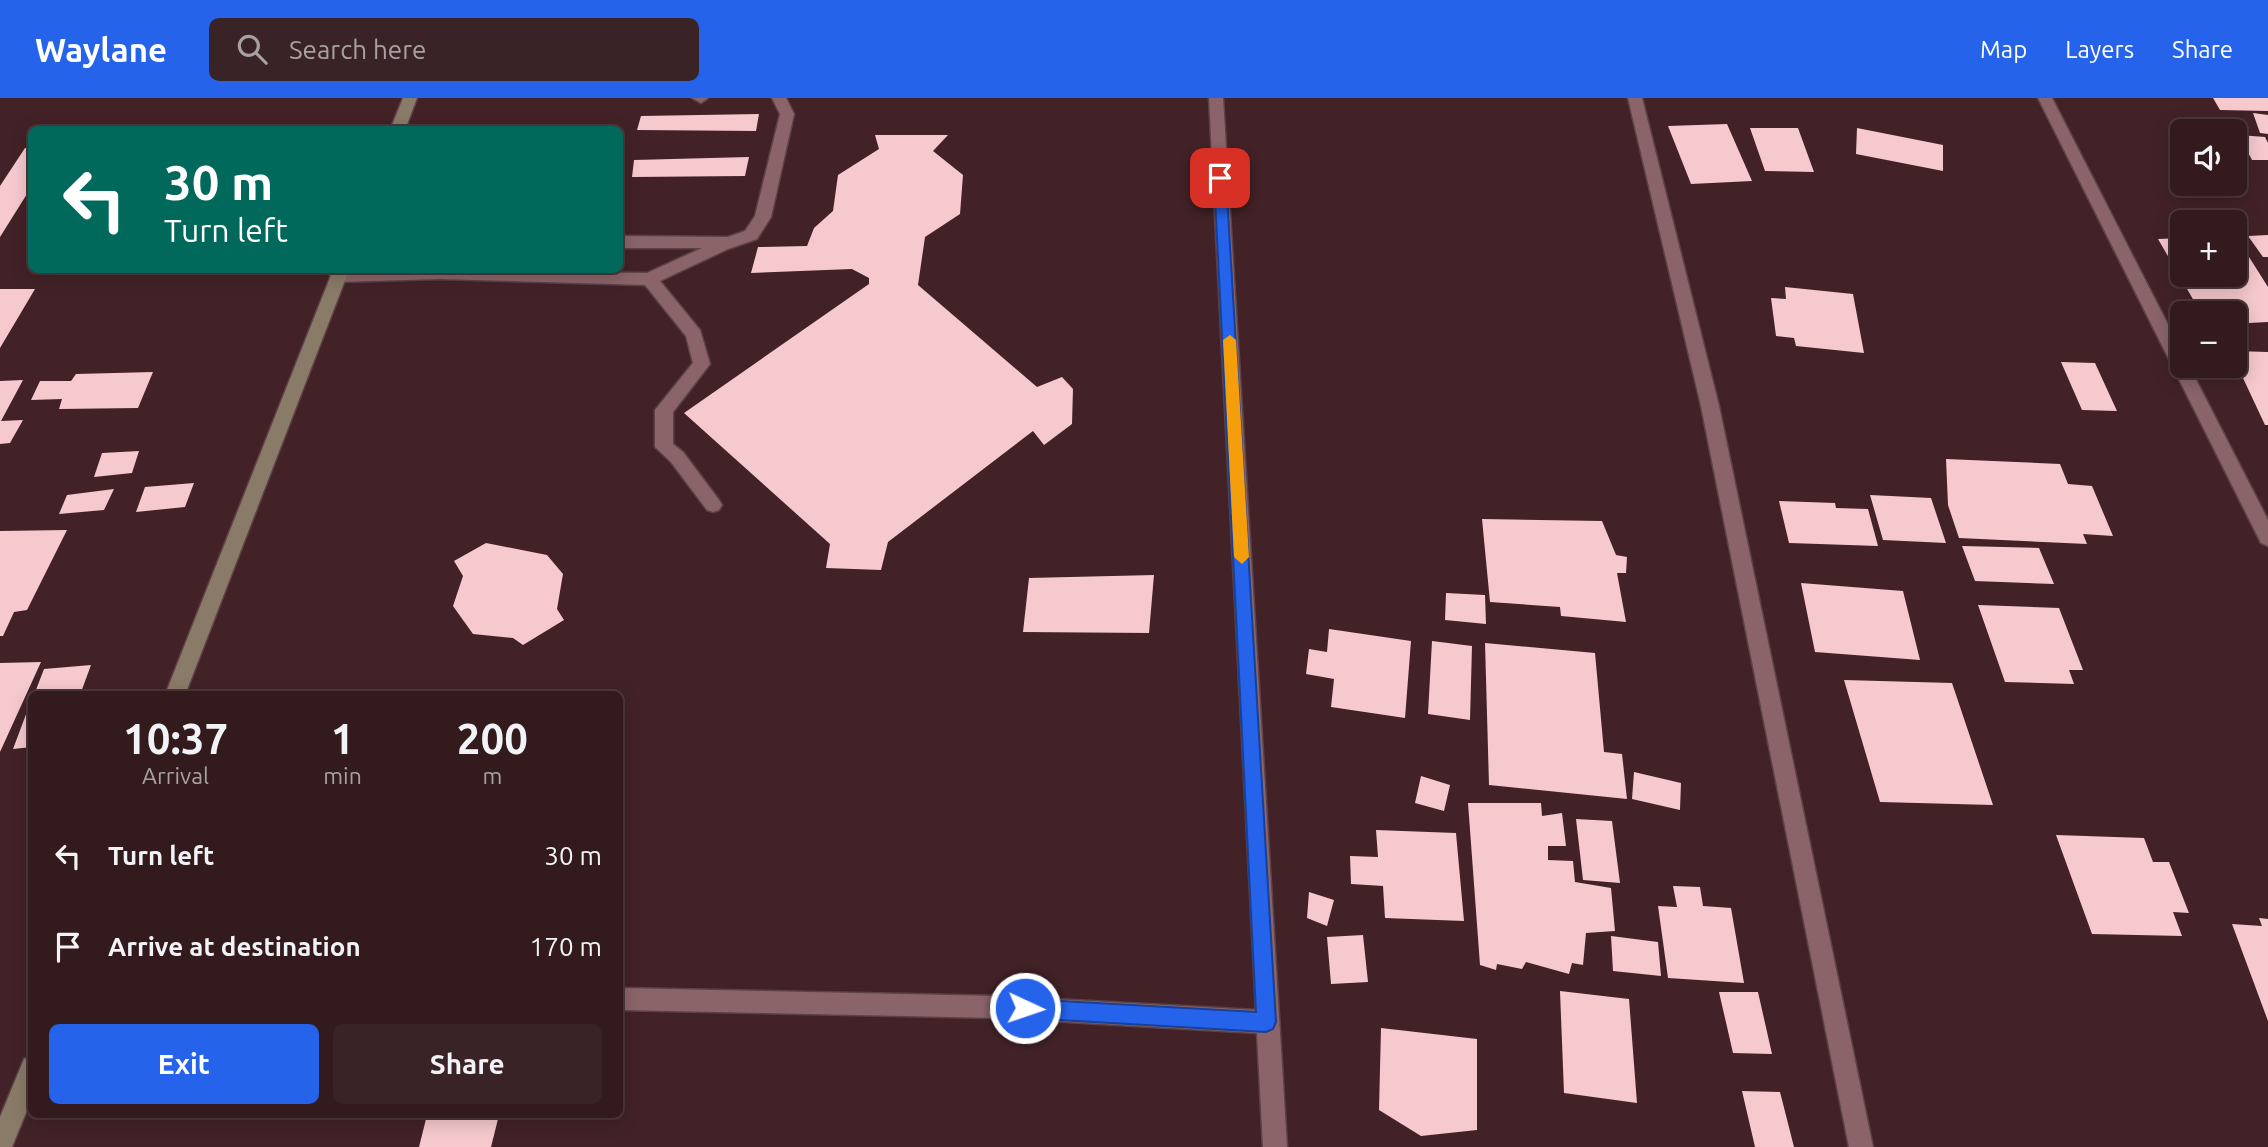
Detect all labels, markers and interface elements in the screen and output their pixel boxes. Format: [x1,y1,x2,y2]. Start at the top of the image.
search box [209,18,699,81]
icon: search [233,30,271,68]
text: Waylane [35,31,167,68]
text: Search here [289,35,426,64]
text: Map [1980,36,2027,63]
text: Layers [2065,36,2134,63]
text: Share [2172,36,2233,63]
map controls [2170,119,2247,378]
button: sound [2170,119,2247,196]
pin [1190,148,1250,208]
icon: left [49,154,140,245]
text: 30 m [164,154,273,209]
icon: arrive [1201,159,1239,197]
button: + [2170,210,2247,287]
text: Turn left [164,212,288,248]
button: − [2170,301,2247,378]
text: 10:37 [123,715,228,762]
text: 1 [331,715,354,762]
text: 200 [457,715,528,762]
text: Arrival [142,763,209,788]
text: min [323,763,362,788]
text: m [482,763,502,788]
icon: left [49,837,87,875]
text: Turn left [108,841,214,870]
text: 30 m [544,841,602,870]
icon: arrive [49,928,87,966]
text: Arrive at destination [108,932,361,961]
text: 170 m [530,932,602,961]
position arrow [988,971,1062,1045]
button: Exit [49,1024,319,1104]
button: Share [333,1024,602,1104]

